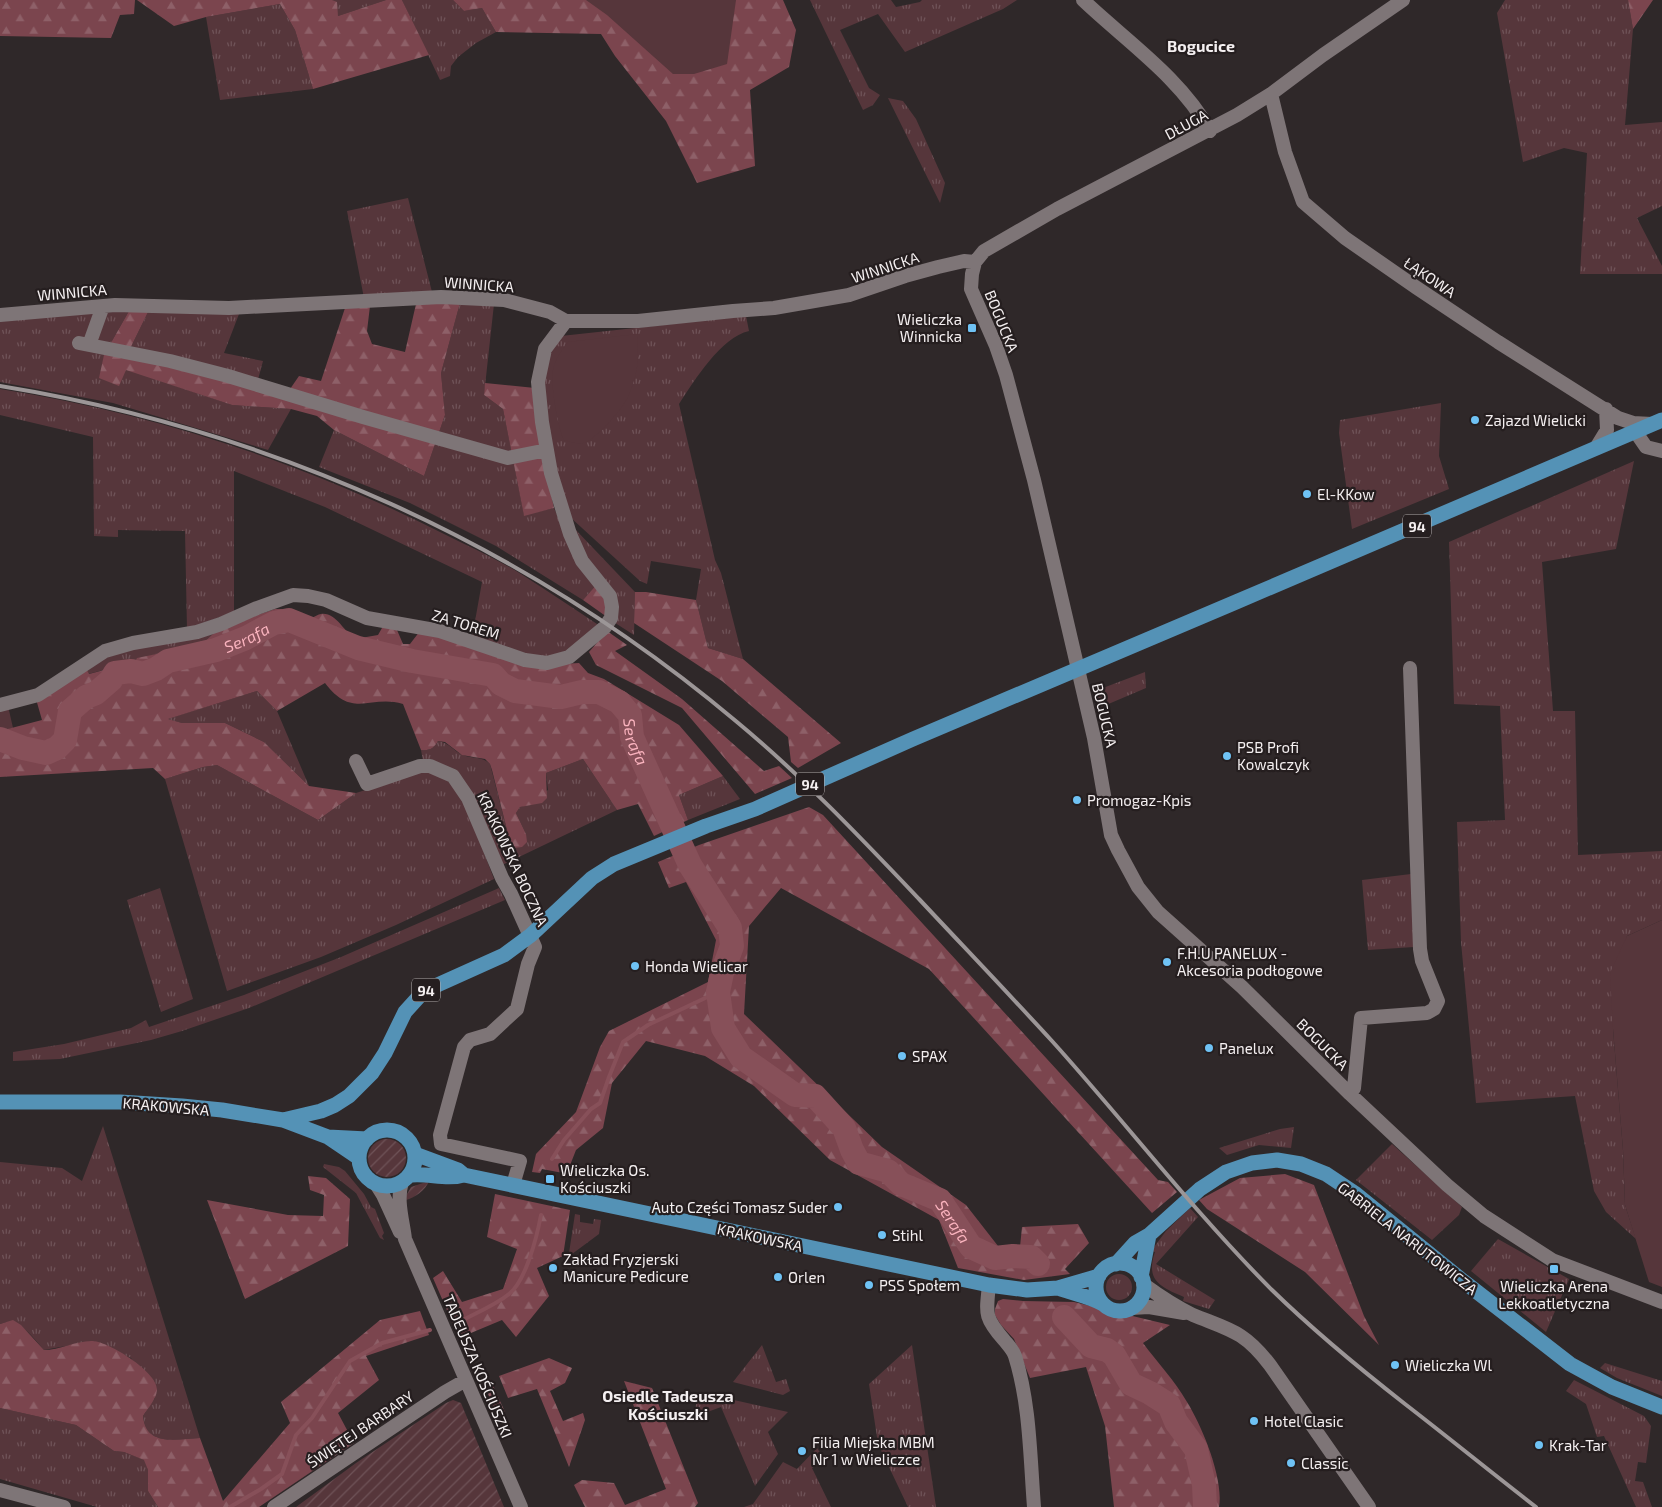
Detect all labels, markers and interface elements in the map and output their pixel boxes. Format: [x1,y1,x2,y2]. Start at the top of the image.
district label: Bogucice [1167,36,1235,55]
street label: DŁUGA [1161,105,1211,143]
street label: WINNICKA [849,247,922,286]
street label: ŁĄKOWA [1401,253,1460,301]
street label: WINNICKA [443,273,515,295]
street label: WINNICKA [36,280,108,304]
street label: BOGUCKA [981,287,1023,355]
place label: Wieliczka Winnicka [897,310,962,345]
marker: Wieliczka Winnicka [966,322,978,334]
place label: Zajazd Wielicki [1485,411,1586,430]
marker: Zajazd Wielicki [1469,414,1481,426]
place label: El-KKow [1317,485,1375,503]
marker: El-KKow [1301,488,1313,500]
road number: 94 [1403,514,1431,538]
street label: ZA TOREM [430,605,502,643]
water label: Serafa [221,618,272,656]
street label: BOGUCKA [1089,681,1121,750]
water label: Serafa [621,717,653,768]
place label: PSB Profi Kowalczyk [1237,738,1310,773]
marker: PSB Profi Kowalczyk [1221,750,1233,762]
road number: 94 [796,772,824,796]
street label: KRAKOWSKA BOCZNA [474,789,552,930]
place label: Promogaz-Kpis [1087,791,1191,809]
marker: Promogaz-Kpis [1071,794,1083,806]
place label: F.H.U PANELUX - Akcesoria podłogowe [1177,944,1323,979]
marker: F.H.U PANELUX - Akcesoria podłogowe [1161,956,1173,968]
place label: Honda Wielicar [645,957,748,975]
marker: Honda Wielicar [629,960,641,972]
road number: 94 [412,978,440,1002]
street label: BOGUCKA [1293,1014,1353,1074]
place label: Panelux [1219,1039,1274,1057]
marker: Panelux [1203,1042,1215,1054]
place label: SPAX [912,1047,947,1065]
marker: SPAX [896,1050,908,1062]
street label: KRAKOWSKA [122,1093,211,1119]
place label: Wieliczka Os. Kościuszki [560,1161,649,1196]
marker: Wieliczka Os. Kościuszki [544,1173,556,1185]
street label: GABRIELA NARUTOWICZA [1335,1178,1482,1298]
water label: Serafa [933,1196,975,1246]
place label: Auto Części Tomasz Suder [651,1198,828,1216]
marker: Auto Części Tomasz Suder [832,1201,844,1213]
street label: KRAKOWSKA [716,1219,805,1255]
place label: Stihl [892,1226,923,1244]
marker: Stihl [876,1229,888,1241]
place label: Zakład Fryzjerski Manicure Pedicure [563,1250,689,1285]
marker: Zakład Fryzjerski Manicure Pedicure [547,1262,559,1274]
marker: Wieliczka Arena Lekkoatletyczna [1548,1263,1560,1275]
place label: Orlen [788,1268,825,1286]
marker: Orlen [772,1271,784,1283]
place label: PSS Społem [879,1276,960,1294]
place label: Wieliczka Arena Lekkoatletyczna [1498,1277,1610,1312]
marker: PSS Społem [863,1279,875,1291]
street label: TADEUSZA KOŚCIUSZKI [440,1292,516,1440]
place label: Wieliczka Wl [1405,1356,1492,1374]
marker: Wieliczka Wl [1389,1359,1401,1371]
street label: ŚWIĘTEJ BARBARY [303,1386,417,1471]
district label: Osiedle Tadeusza Kościuszki [602,1386,734,1423]
place label: Hotel Clasic [1264,1412,1344,1430]
marker: Hotel Clasic [1248,1415,1260,1427]
place label: Filia Miejska MBM Nr 1 w Wieliczce [812,1433,935,1468]
place label: Krak-Tar [1549,1436,1607,1454]
marker: Krak-Tar [1533,1439,1545,1451]
marker: Filia Miejska MBM Nr 1 w Wieliczce [796,1445,808,1457]
place label: Classic [1301,1454,1349,1472]
marker: Classic [1285,1457,1297,1469]

